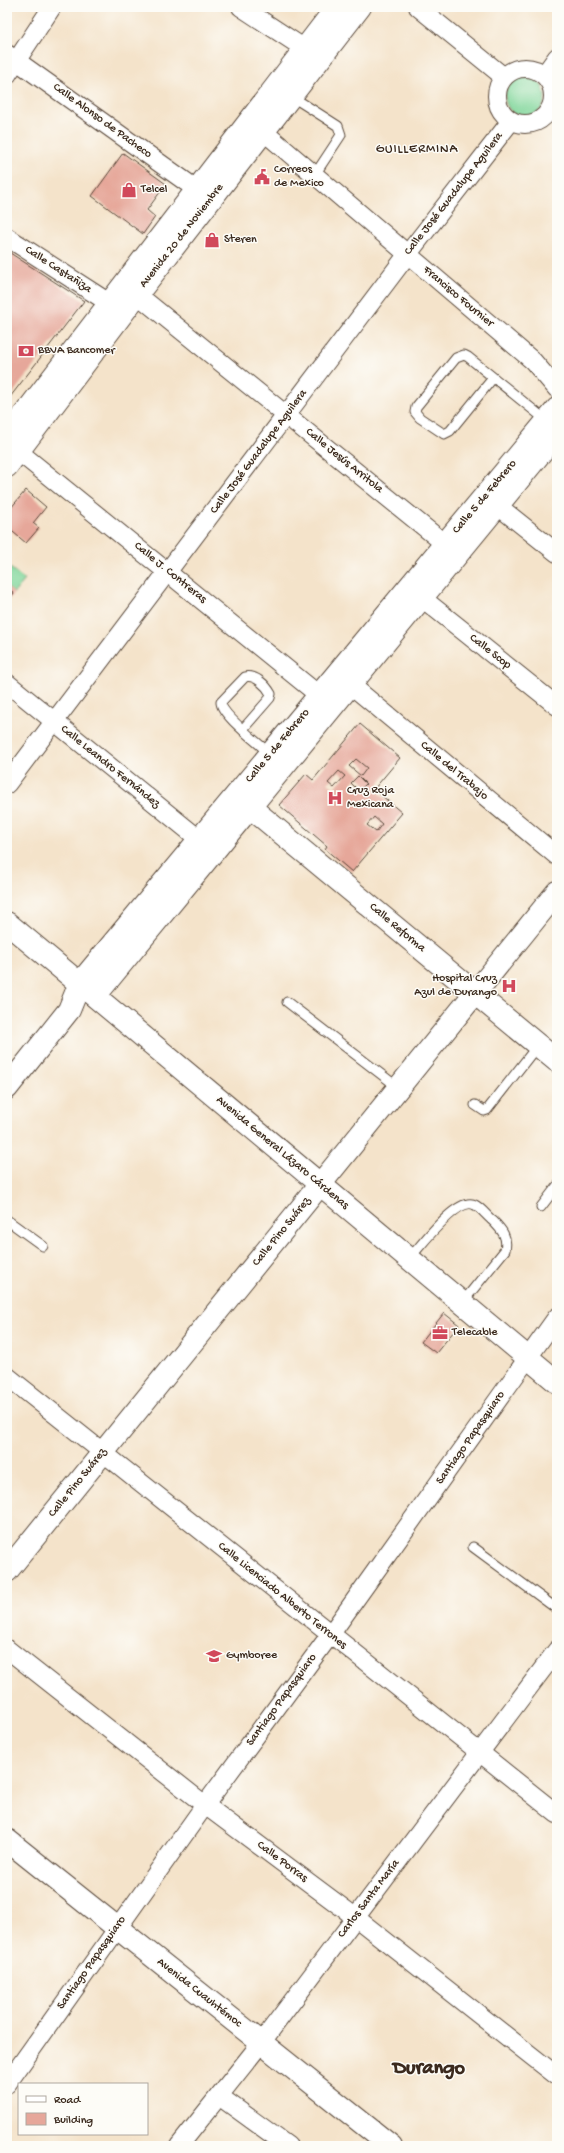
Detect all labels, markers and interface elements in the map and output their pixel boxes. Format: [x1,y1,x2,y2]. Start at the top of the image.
street label: Calle Alonso de Pacheco [50,80,154,162]
street label: Calle José Guadalupe Aguilera [402,129,507,258]
district label: GUILLERMINA [376,142,459,157]
place label: Correos de Mexico [274,163,324,191]
public building icon: Correos de Mexico [253,168,271,186]
street label: Avenida 20 de Noviembre [137,180,228,291]
shop icon: Telcel [120,181,138,199]
place label: Telcel [140,183,168,197]
shop icon: Steren [203,231,221,249]
place label: Steren [224,233,257,247]
street label: Calle Castañiza [22,243,94,297]
street label: Francisco Fournier [419,263,498,332]
bank icon: BBVA Bancomer [17,342,35,360]
place label: BBVA Bancomer [37,344,116,358]
street label: Calle José Guadalupe Aguilera [208,387,311,517]
street label: Calle Jesús Arritola [302,425,386,497]
street label: Calle 5 de Febrero [450,457,520,537]
street label: Calle J. Contreras [131,539,210,607]
street label: Calle Scop [466,631,514,673]
street label: Calle 5 de Febrero [243,706,313,786]
street label: Calle Leandro Fernández [57,723,163,812]
street label: Calle del Trabajo [417,738,491,804]
place label: Cruz Roja Mexicana [347,784,395,812]
hospital icon: Cruz Roja Mexicana [326,789,344,807]
street label: Calle Reforma [366,900,428,956]
place label: Hospital Cruz Azul de Durango [414,972,498,1000]
hospital icon: Hospital Cruz Azul de Durango [500,977,518,995]
street label: Avenida General Lázaro Cárdenas [213,1093,352,1213]
street label: Calle Pino Suárez [250,1194,315,1269]
office icon: Telecable [431,1324,449,1342]
place label: Telecable [451,1326,498,1340]
street label: Santiago Papasquiaro [433,1389,509,1487]
street label: Calle Pino Suárez [46,1445,111,1520]
street label: Calle Licenciado Alberto Terrones [215,1540,350,1653]
school or university icon: Gymboree [205,1647,223,1665]
place label: Gymboree [226,1649,278,1663]
street label: Santiago Papasquiaro [244,1651,320,1749]
street label: Calle Porras [254,1838,311,1886]
street label: Carlos Santa María [335,1857,403,1941]
street label: Santiago Papasquiaro [54,1914,130,2012]
street label: Avenida Cuauhtémoc [154,1955,245,2031]
district label: Durango [391,2058,466,2081]
legend [18,2083,148,2135]
text: Road [54,2094,81,2108]
text: Building [53,2114,93,2128]

